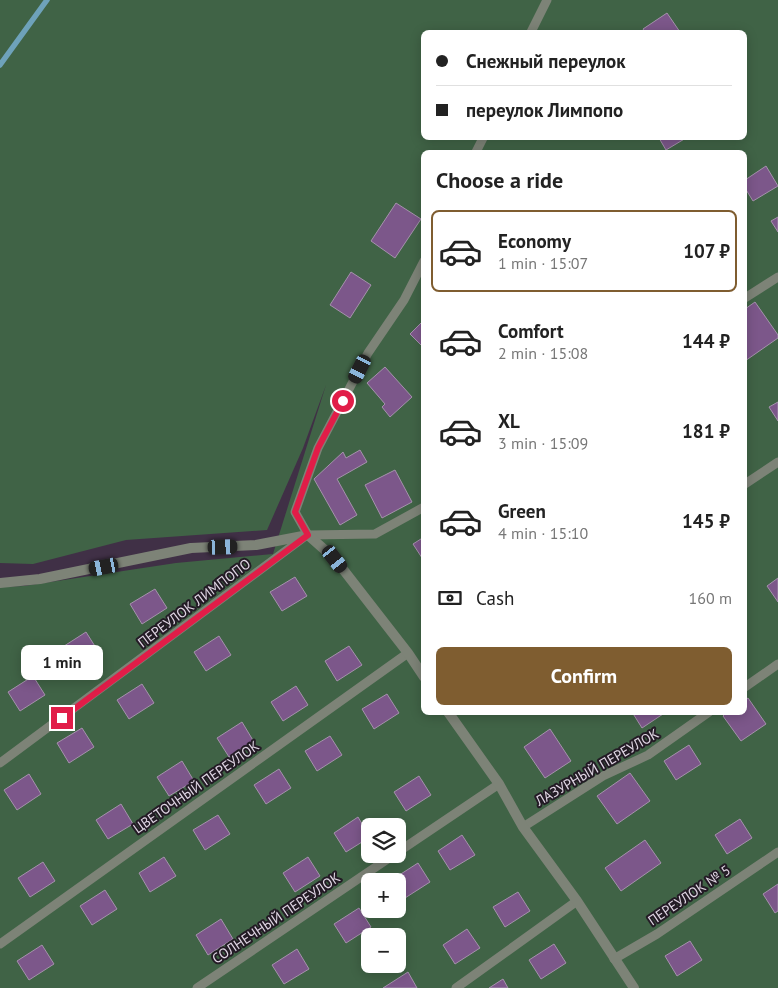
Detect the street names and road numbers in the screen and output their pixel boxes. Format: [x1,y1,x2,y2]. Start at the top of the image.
street label: ПЕРЕУЛОК ЛИМПОПО [134,555,254,651]
street label: ЛАЗУРНЫЙ ПЕРЕУЛОК [531,724,662,810]
street label: ЦВЕТОЧНЫЙ ПЕРЕУЛОК [129,736,263,837]
street label: ПЕРЕУЛОК № 5 [644,861,734,929]
street label: СОЛНЕЧНЫЙ ПЕРЕУЛОК [208,868,344,968]

